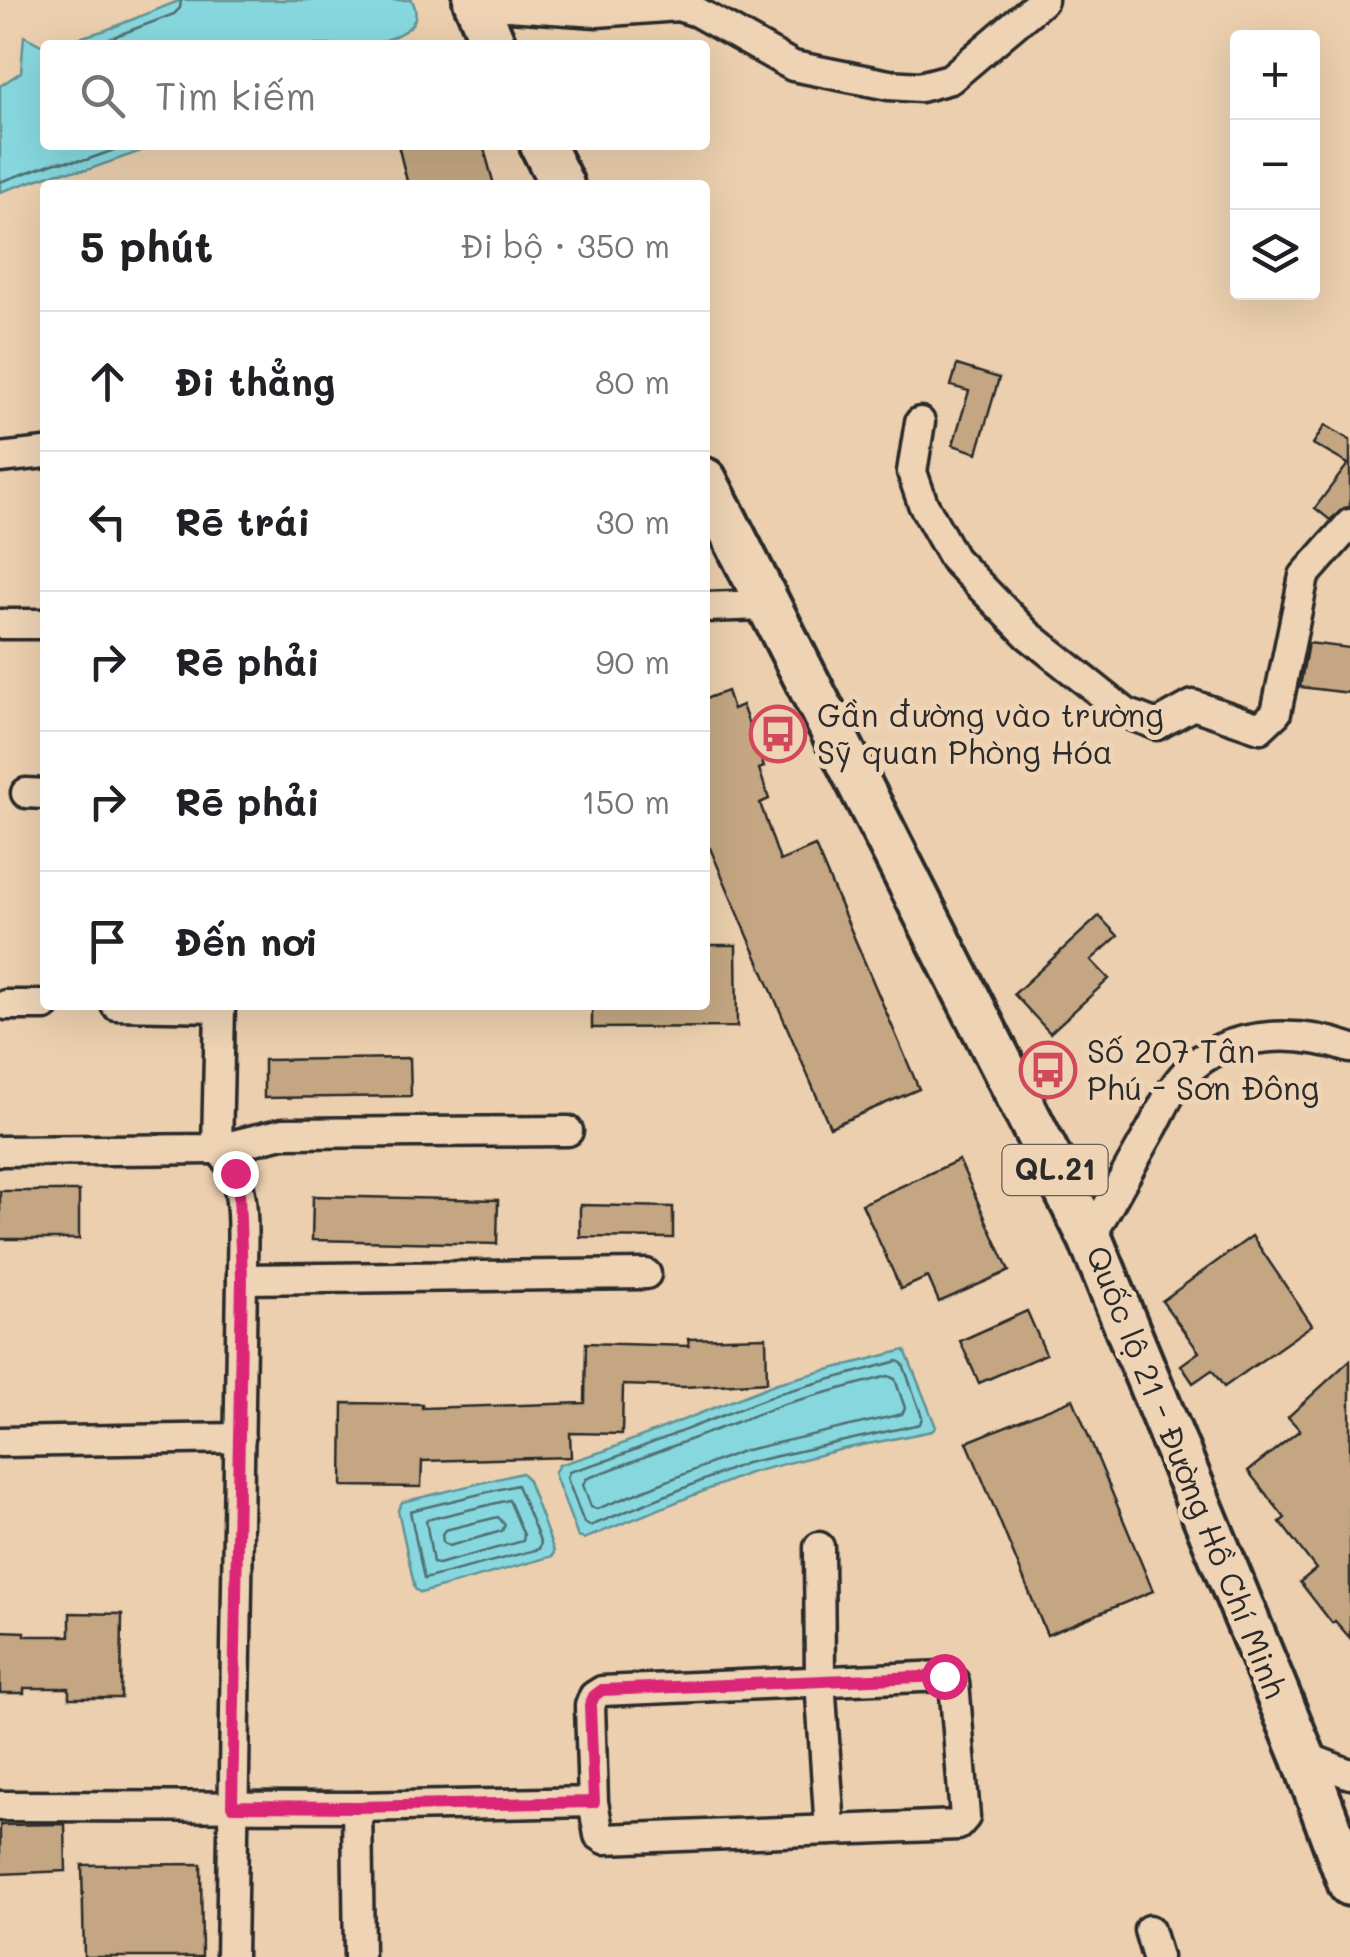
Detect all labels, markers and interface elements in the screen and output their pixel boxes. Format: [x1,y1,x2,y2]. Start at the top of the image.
map controls [1230,30,1320,300]
button: + [1230,30,1320,120]
search box [40,40,710,150]
icon: search [75,68,130,123]
text: Tìm kiếm [155,70,316,120]
button: − [1230,120,1320,210]
button: layers [1230,210,1320,300]
text: 5 phút [80,218,213,273]
text: Đi bộ · 350 m [460,224,670,266]
icon: ahead [80,354,135,409]
text: Đi thẳng [175,356,335,406]
text: 80 m [595,360,670,402]
icon: left [80,494,135,549]
text: Rẽ trái [175,496,310,546]
text: 30 m [596,500,670,542]
icon: right [80,634,135,689]
text: Rẽ phải [175,636,320,686]
text: 90 m [596,640,670,682]
place label: Gần đường vào trường Sỹ quan Phòng Hóa [817,693,1164,773]
bus stop icon: Gần đường vào trường Sỹ quan Phòng Hóa [748,704,808,764]
icon: right [80,774,135,829]
text: Rẽ phải [175,776,320,826]
text: 150 m [582,780,670,822]
icon: arrive [80,914,135,969]
text: Đến nơi [175,916,318,966]
place label: Số 207 Tân Phú - Sơn Đông [1087,1029,1319,1108]
bus stop icon: Số 207 Tân Phú - Sơn Đông [1018,1040,1078,1100]
road number: QL.21 [1002,1145,1108,1195]
route end [213,1151,259,1197]
street label: Quốc lộ 21 - Đường Hồ Chí Minh [1078,1239,1298,1704]
route start [922,1654,968,1700]

